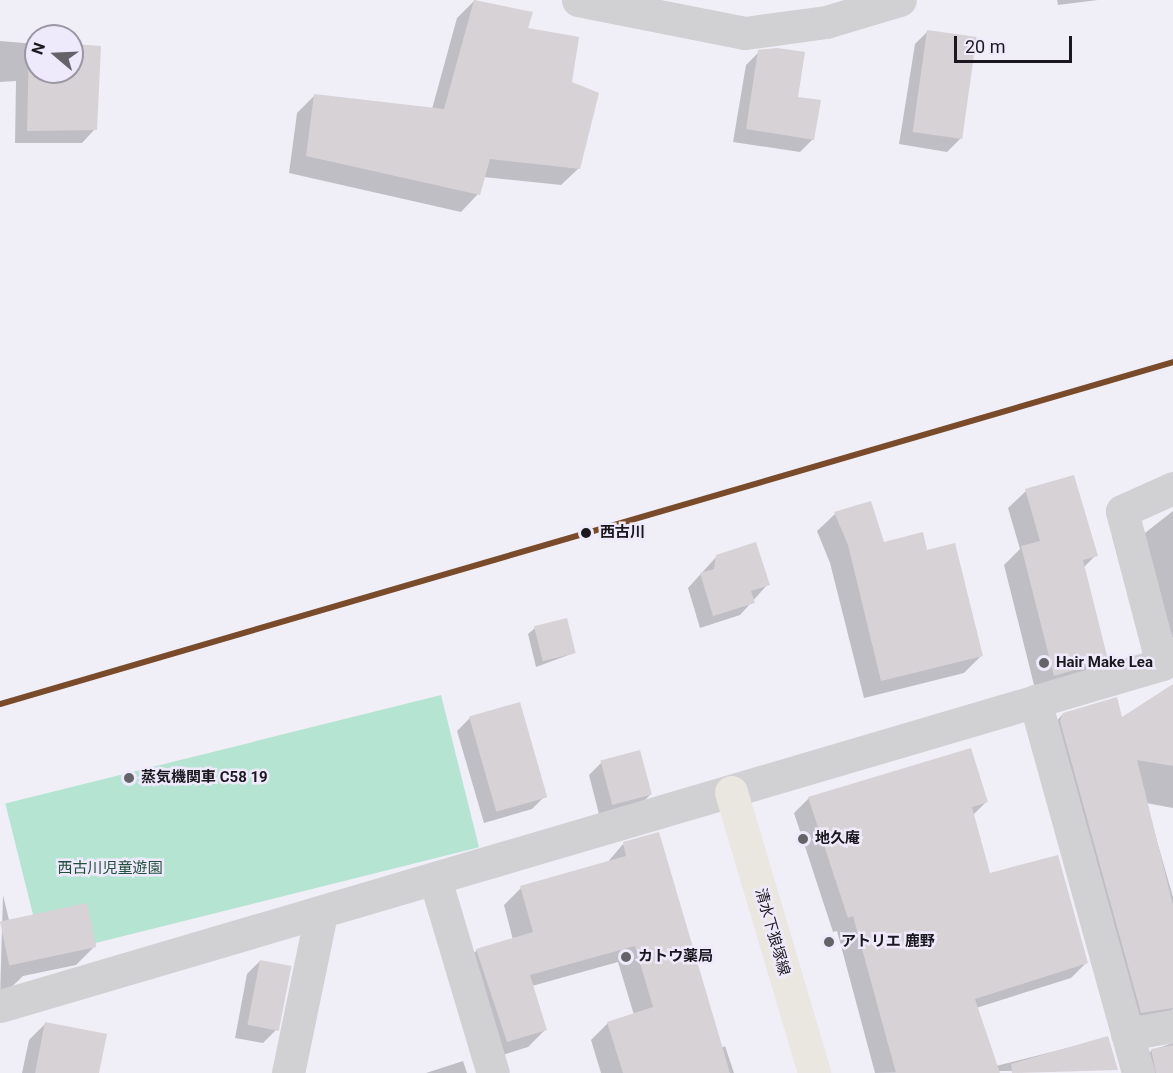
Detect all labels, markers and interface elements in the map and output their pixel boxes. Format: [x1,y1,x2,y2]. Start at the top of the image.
north arrow [24,24,84,84]
scale bar [957,24,1076,62]
text: 20 m [965,36,1005,57]
text: N [28,40,49,57]
marker: 西古川 [577,524,595,542]
place label: 西古川 [600,524,645,542]
place label: Hair Make Lea [1056,654,1153,672]
marker: Hair Make Lea [1037,656,1051,670]
place label: 蒸気機関車 C58 19 [141,769,268,787]
marker: 蒸気機関車 C58 19 [122,771,136,785]
place label: 地久庵 [815,830,860,848]
marker: 地久庵 [796,832,810,846]
park label: 西古川児童遊園 [58,860,162,878]
street label: 清水下狼塚線 [751,886,793,978]
place label: アトリエ 鹿野 [841,933,935,951]
marker: アトリエ 鹿野 [822,935,836,949]
place label: カトウ薬局 [638,948,713,966]
marker: カトウ薬局 [619,950,633,964]

